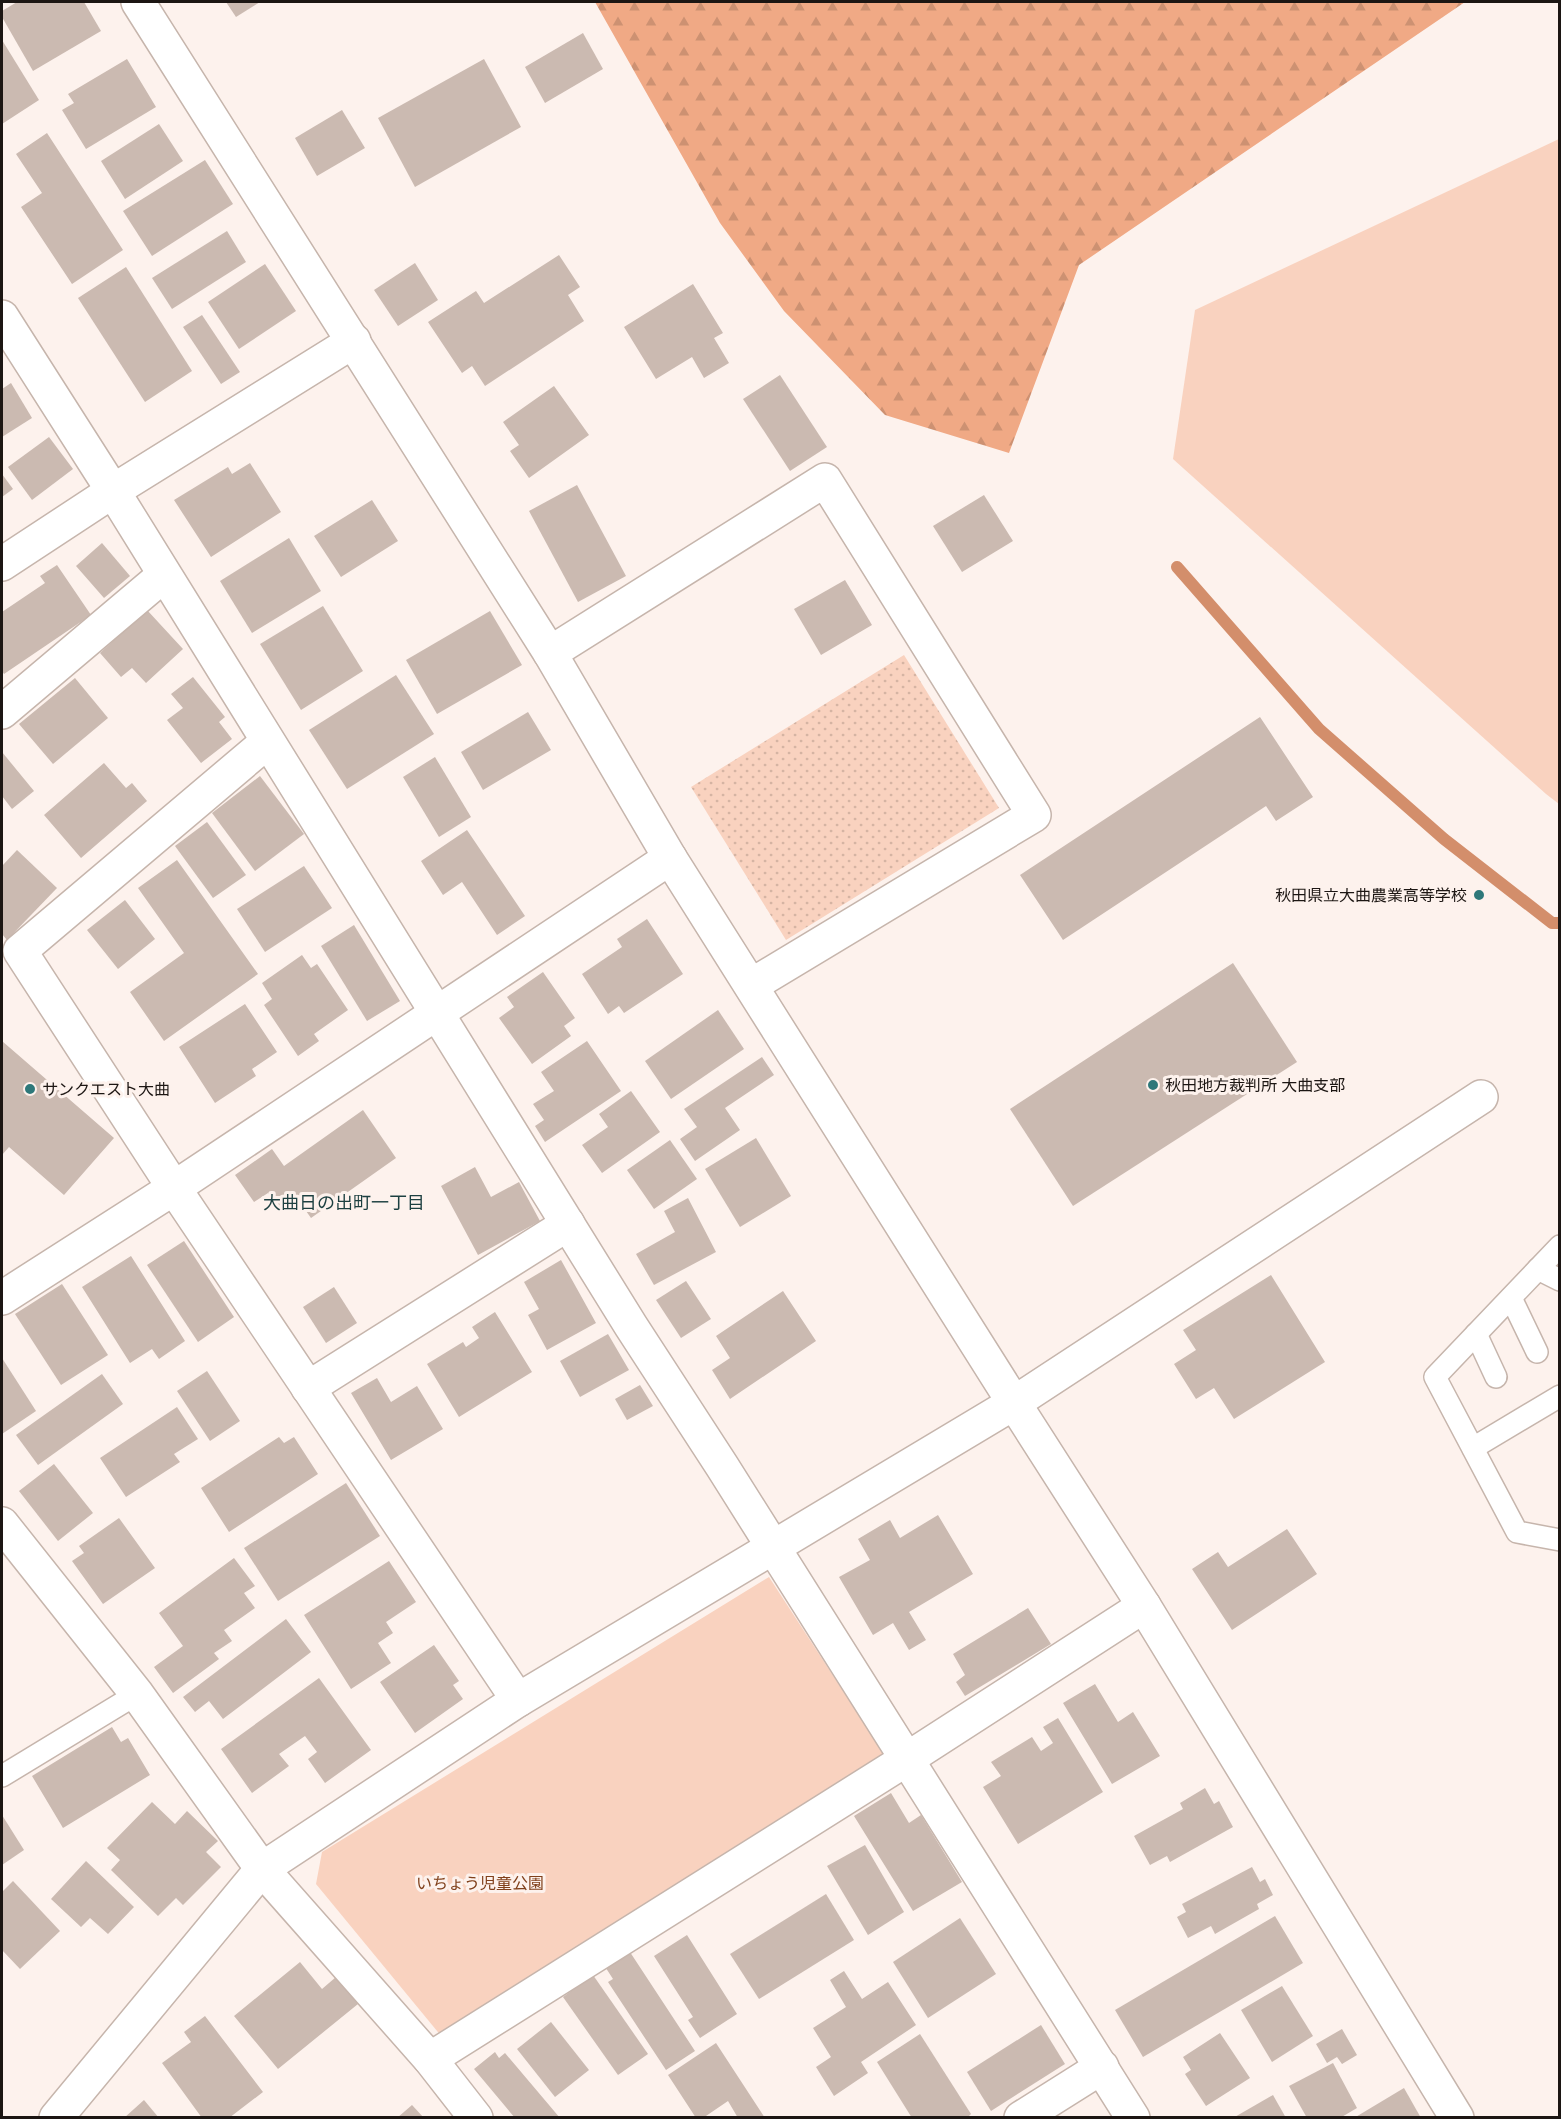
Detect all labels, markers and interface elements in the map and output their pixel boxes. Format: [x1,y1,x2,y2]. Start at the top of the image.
place label: 秋田県立大曲農業高等学校 [1275,885,1467,905]
marker: 秋田県立大曲農業高等学校 [1472,888,1486,902]
place label: 秋田地方裁判所 大曲支部 [1165,1075,1345,1095]
marker: 秋田地方裁判所 大曲支部 [1146,1078,1160,1092]
place label: サンクエスト大曲 [42,1079,170,1099]
marker: サンクエスト大曲 [23,1082,37,1096]
district label: 大曲日の出町一丁目 [263,1191,425,1214]
park label: いちょう児童公園 [416,1873,544,1893]

